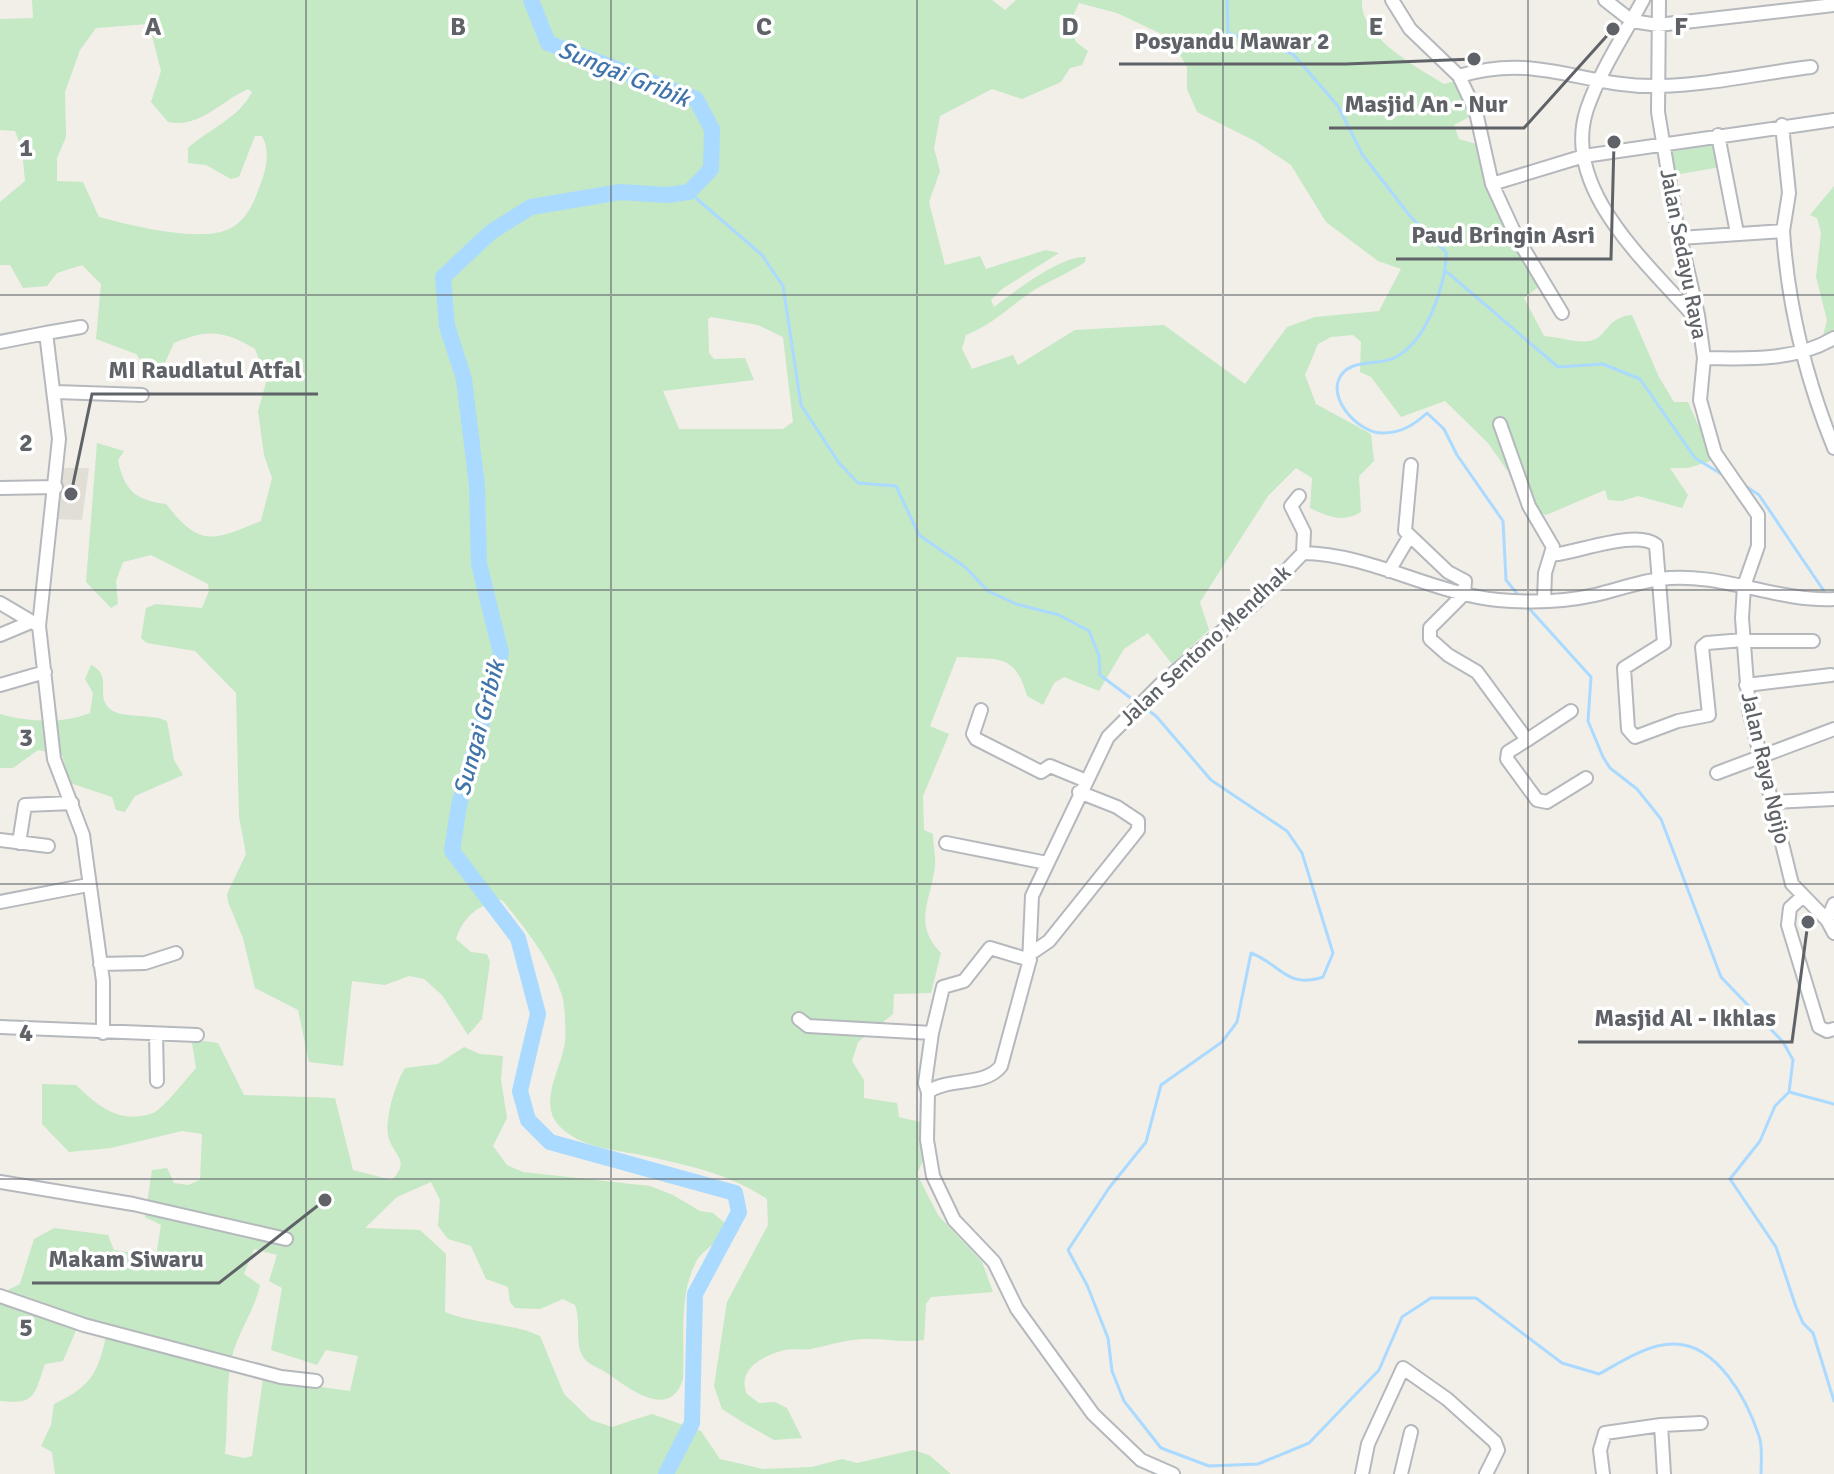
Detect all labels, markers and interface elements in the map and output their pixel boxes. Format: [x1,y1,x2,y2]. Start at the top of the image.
text: A [145,11,162,43]
text: B [450,11,466,43]
text: C [756,11,772,43]
text: D [1061,11,1079,43]
text: E [1369,11,1383,43]
text: F [1674,11,1688,43]
callout: Posyandu Mawar 2 [1119,16,1346,64]
text: Posyandu Mawar 2 [1134,26,1330,56]
water label: Sungai Gribik [554,34,696,115]
callout: Masjid An - Nur [1329,80,1524,128]
text: Masjid An - Nur [1344,89,1508,119]
text: 1 [19,132,33,164]
street label: Jalan Sedayu Raya [1654,167,1714,341]
callout: Paud Bringin Asri [1396,211,1611,259]
text: Paud Bringin Asri [1411,220,1595,250]
callout: MI Raudlatul Atfal [92,346,318,394]
text: MI Raudlatul Atfal [108,355,302,385]
text: 2 [19,427,33,459]
street label: Jalan Sentono Mendhak [1114,559,1296,731]
water label: Sungai Gribik [447,655,512,799]
street label: Jalan Raya Ngijo [1735,690,1797,846]
text: 3 [19,722,33,754]
callout: Masjid Al - Ikhlas [1578,994,1792,1042]
text: Masjid Al - Ikhlas [1594,1003,1776,1033]
text: 4 [19,1017,33,1049]
callout: Makam Siwaru [32,1235,219,1283]
text: Makam Siwaru [48,1244,204,1274]
text: 5 [19,1312,33,1344]

